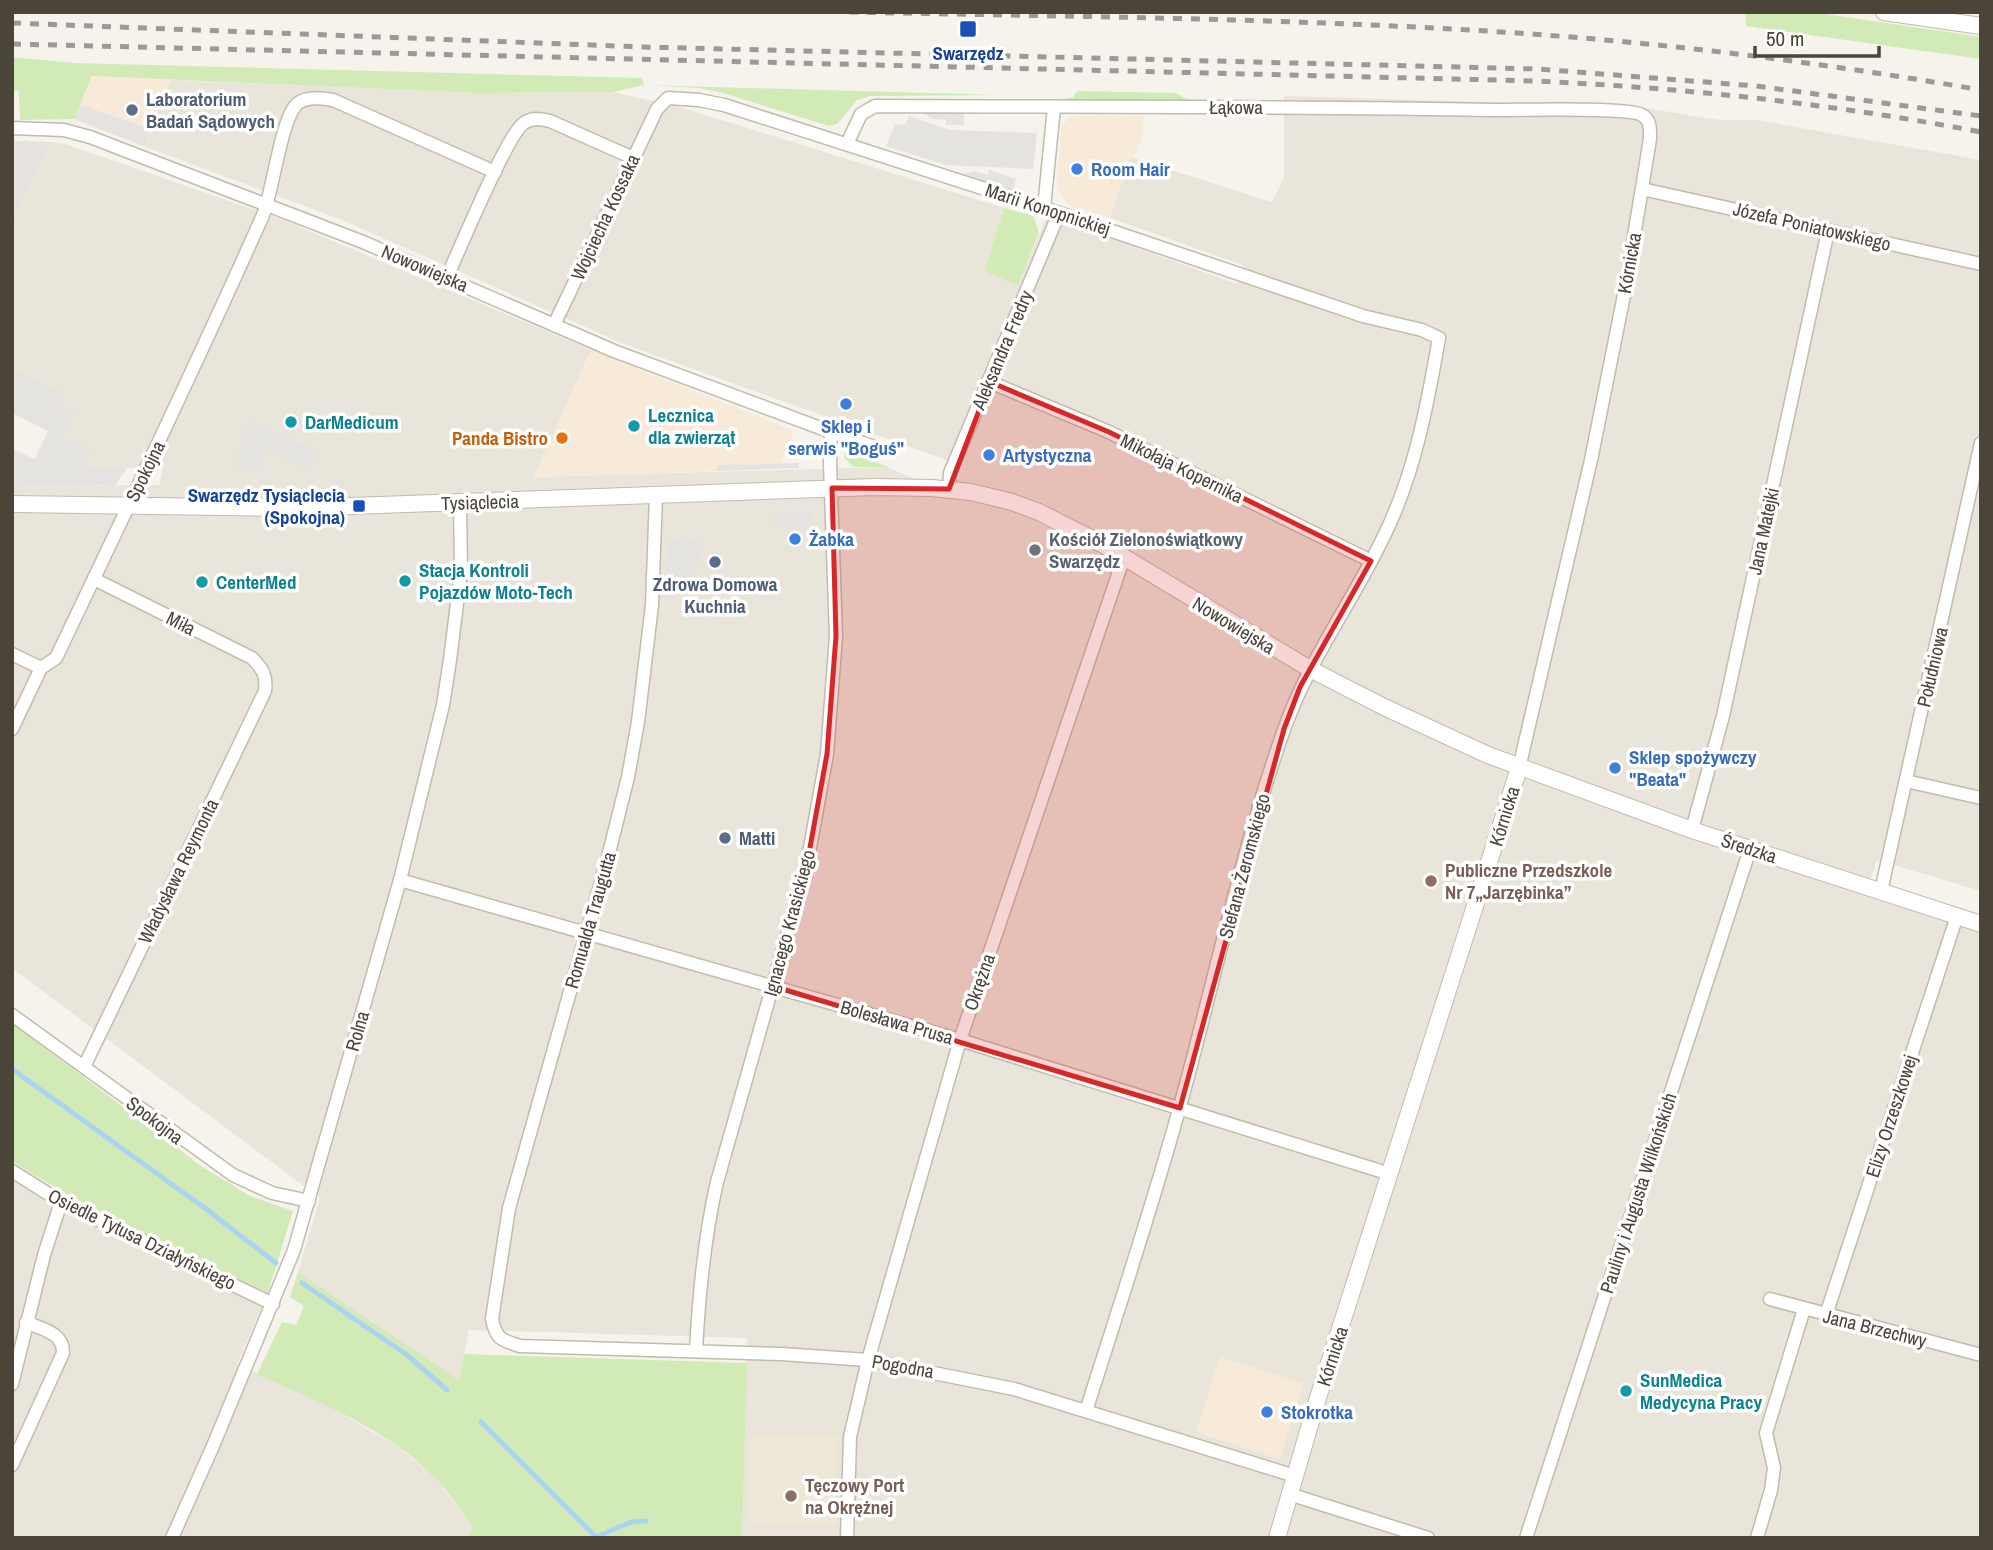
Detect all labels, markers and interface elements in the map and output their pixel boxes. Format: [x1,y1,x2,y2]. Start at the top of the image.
scale bar [1755,14,1879,58]
marker: Swarzędz [958,19,978,39]
text: 50 m [1766,24,1804,53]
place label: Swarzędz [932,40,1004,66]
place label: Laboratorium Badań Sądowych [146,86,275,134]
street label: Łąkowa [1209,94,1263,120]
marker: Laboratorium Badań Sądowych [124,102,140,118]
street label: Wojciecha Kossaka [564,149,646,284]
place label: Room Hair [1091,156,1170,182]
marker: Room Hair [1069,161,1085,177]
street label: Marii Konopnickiej [982,177,1114,241]
street label: Józefa Poniatowskiego [1731,195,1893,257]
street label: Kórnicka [1611,230,1647,296]
street label: Nowowiejska [378,238,473,298]
street label: Aleksandra Fredry [965,286,1039,415]
marker: Sklep i serwis "Boguś" [838,396,854,412]
place label: Lecznica dla zwierząt [648,402,735,450]
place label: DarMedicum [305,409,399,435]
place label: Sklep i serwis "Boguś" [788,413,904,461]
marker: DarMedicum [283,414,299,430]
marker: Lecznica dla zwierząt [626,418,642,434]
place label: Panda Bistro [452,425,548,451]
street label: Mikołaja Kopernika [1116,427,1248,509]
marker: Panda Bistro [554,430,570,446]
street label: Spokojna [119,436,171,506]
place label: Artystyczna [1003,442,1092,468]
marker: Artystyczna [981,447,997,463]
place label: Swarzędz Tysiąclecia (Spokojna) [188,482,345,530]
street label: Jana Matejki [1741,485,1785,577]
street label: Tysiąclecia [441,488,520,516]
marker: Swarzędz Tysiąclecia (Spokojna) [351,498,367,514]
place label: Żabka [809,526,854,552]
place label: Kościół Zielonoświątkowy Swarzędz [1049,526,1243,574]
marker: Żabka [787,531,803,547]
marker: Kościół Zielonoświątkowy Swarzędz [1027,542,1043,558]
marker: Zdrowa Domowa Kuchnia [707,554,723,570]
place label: Stacja Kontroli Pojazdów Moto-Tech [419,557,573,605]
place label: CenterMed [216,569,297,595]
place label: Zdrowa Domowa Kuchnia [653,571,778,619]
marker: Stacja Kontroli Pojazdów Moto-Tech [397,573,413,589]
marker: CenterMed [194,574,210,590]
street label: Nowowiejska [1188,590,1280,660]
street label: Miła [162,605,200,641]
street label: Południowa [1910,624,1954,710]
place label: Sklep spożywczy "Beata" [1629,744,1757,792]
marker: Sklep spożywczy "Beata" [1607,760,1623,776]
street label: Kórnicka [1483,782,1526,849]
street label: Stefana Żeromskiego [1212,791,1276,941]
street label: Władysława Reymonta [132,794,225,948]
place label: Matti [739,825,775,851]
street label: Średzka [1718,827,1781,869]
marker: Matti [717,830,733,846]
street label: Ignacego Krasickiego [757,847,821,999]
street label: Romualda Traugutta [558,848,622,991]
place label: Publiczne Przedszkole Nr 7„Jarzębinka” [1445,857,1612,905]
marker: Publiczne Przedszkole Nr 7„Jarzębinka” [1423,873,1439,889]
street label: Okrężna [957,950,1001,1014]
street label: Bolesława Prusa [838,994,957,1051]
street label: Rolna [339,1008,375,1054]
street label: Elizy Orzeszkowej [1859,1051,1923,1181]
street label: Pauliny i Augusta Wilkońskich [1593,1089,1683,1297]
street label: Spokojna [121,1090,189,1150]
street label: Osiedle Tytusa Działyńskiego [44,1182,240,1296]
street label: Jana Brzechwy [1821,1303,1930,1353]
street label: Kórnicka [1310,1322,1354,1389]
street label: Pogodna [870,1348,936,1384]
place label: SunMedica Medycyna Pracy [1640,1367,1762,1415]
marker: SunMedica Medycyna Pracy [1618,1383,1634,1399]
place label: Stokrotka [1281,1399,1353,1425]
marker: Stokrotka [1259,1404,1275,1420]
place label: Tęczowy Port na Okrężnej [805,1472,904,1520]
marker: Tęczowy Port na Okrężnej [783,1488,799,1504]

